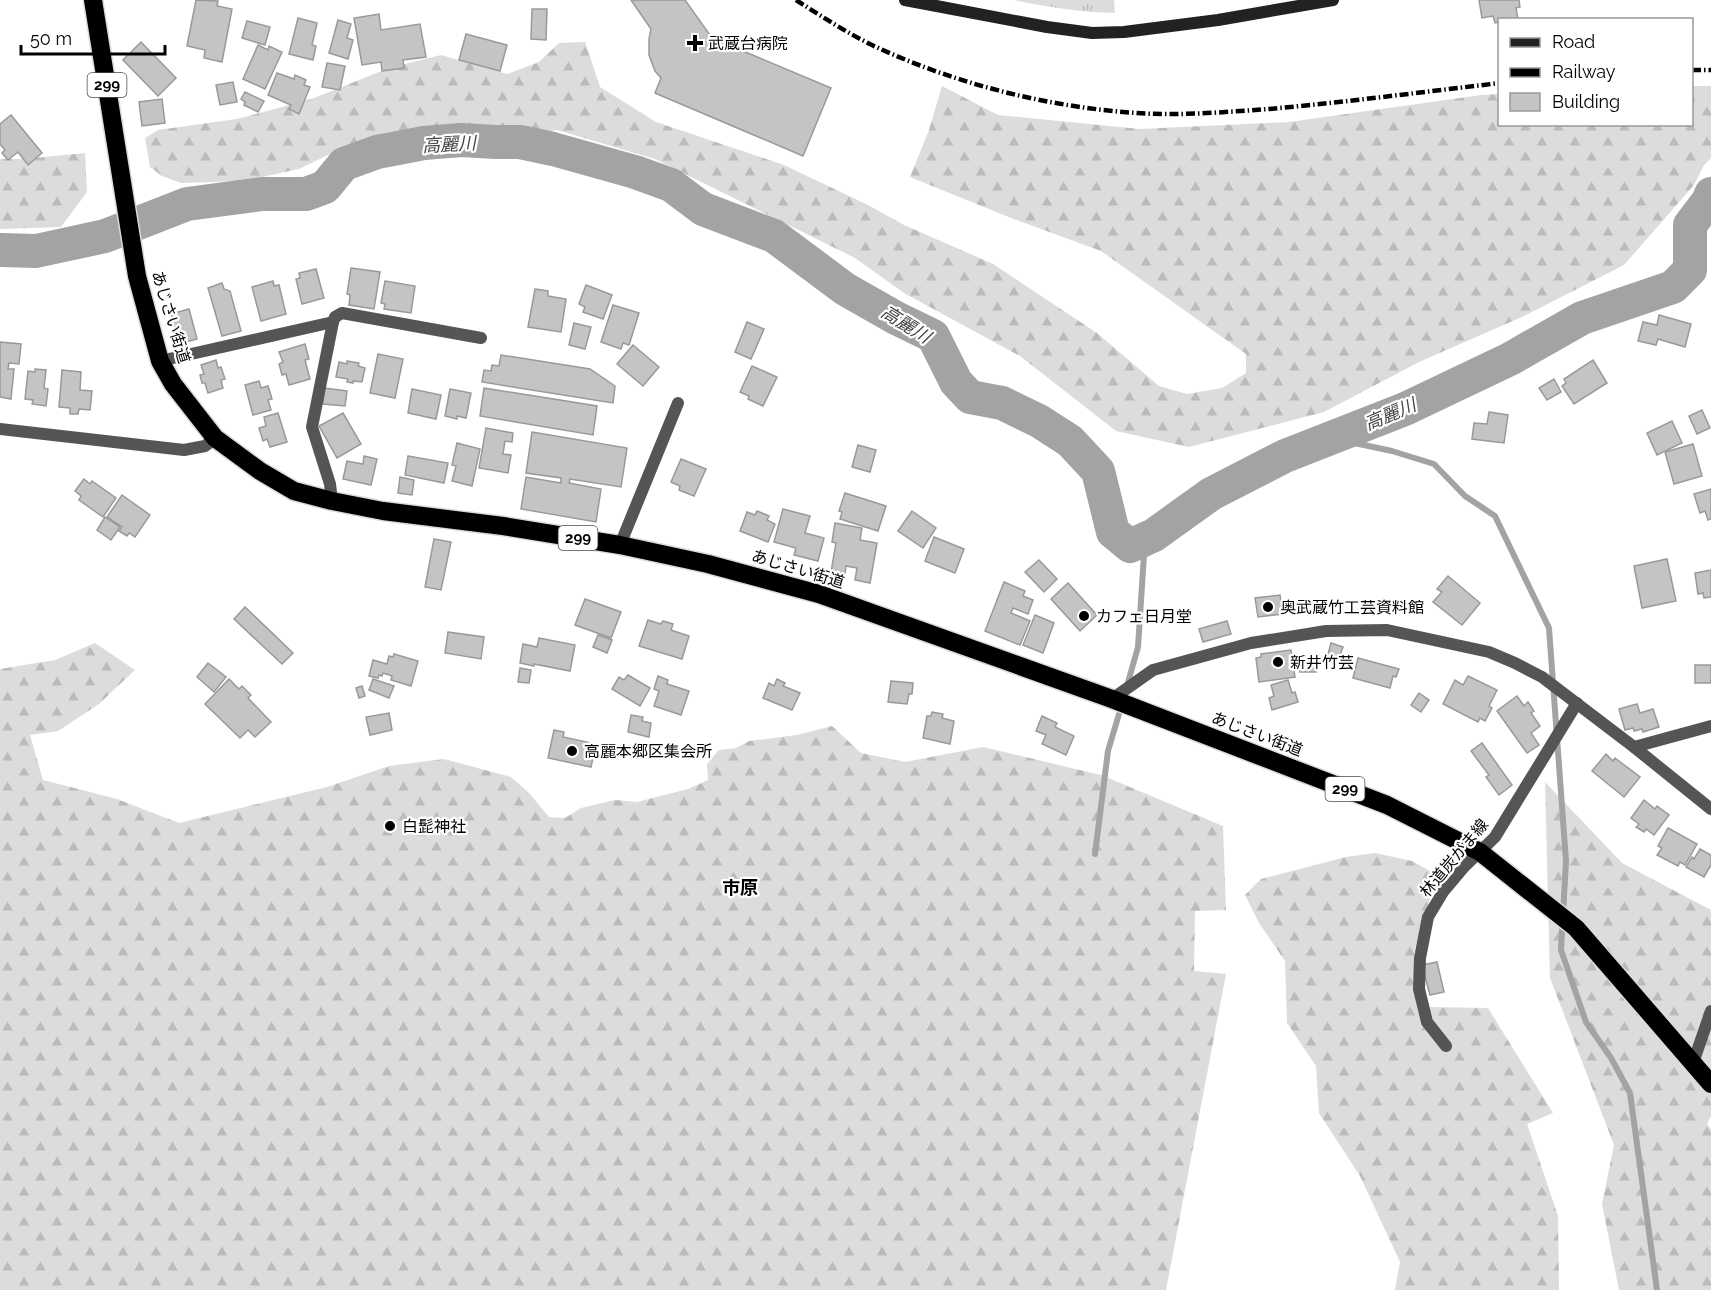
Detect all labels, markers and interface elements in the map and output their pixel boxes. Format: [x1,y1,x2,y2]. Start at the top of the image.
scale bar [21,18,165,56]
legend [1498,18,1693,126]
text: 50 m [30,28,72,49]
text: Road [1552,31,1595,52]
marker: 武蔵台病院 [686,34,704,52]
place label: 武蔵台病院 [708,34,788,53]
text: Railway [1552,61,1616,82]
road number: 299 [88,73,126,97]
text: Building [1552,91,1620,112]
water label: 高麗川 [421,132,479,156]
street label: あじさい街道 [148,268,194,366]
water label: 高麗川 [878,301,936,348]
water label: 高麗川 [1361,393,1421,434]
road number: 299 [558,526,598,550]
street label: あじさい街道 [749,546,847,592]
place label: 奥武蔵竹工芸資料館 [1280,598,1424,617]
marker: 奥武蔵竹工芸資料館 [1261,600,1275,614]
place label: カフェ日月堂 [1096,607,1192,626]
marker: カフェ日月堂 [1077,609,1091,623]
place label: 新井竹芸 [1290,653,1354,672]
marker: 新井竹芸 [1271,655,1285,669]
street label: あじさい街道 [1209,708,1305,760]
place label: 高麗本郷区集会所 [584,742,712,761]
marker: 高麗本郷区集会所 [565,744,579,758]
road number: 299 [1326,777,1364,801]
street label: 林道炭がま線 [1416,815,1492,901]
place label: 白髭神社 [402,817,466,836]
marker: 白髭神社 [383,819,397,833]
district label: 市原 [722,877,758,898]

